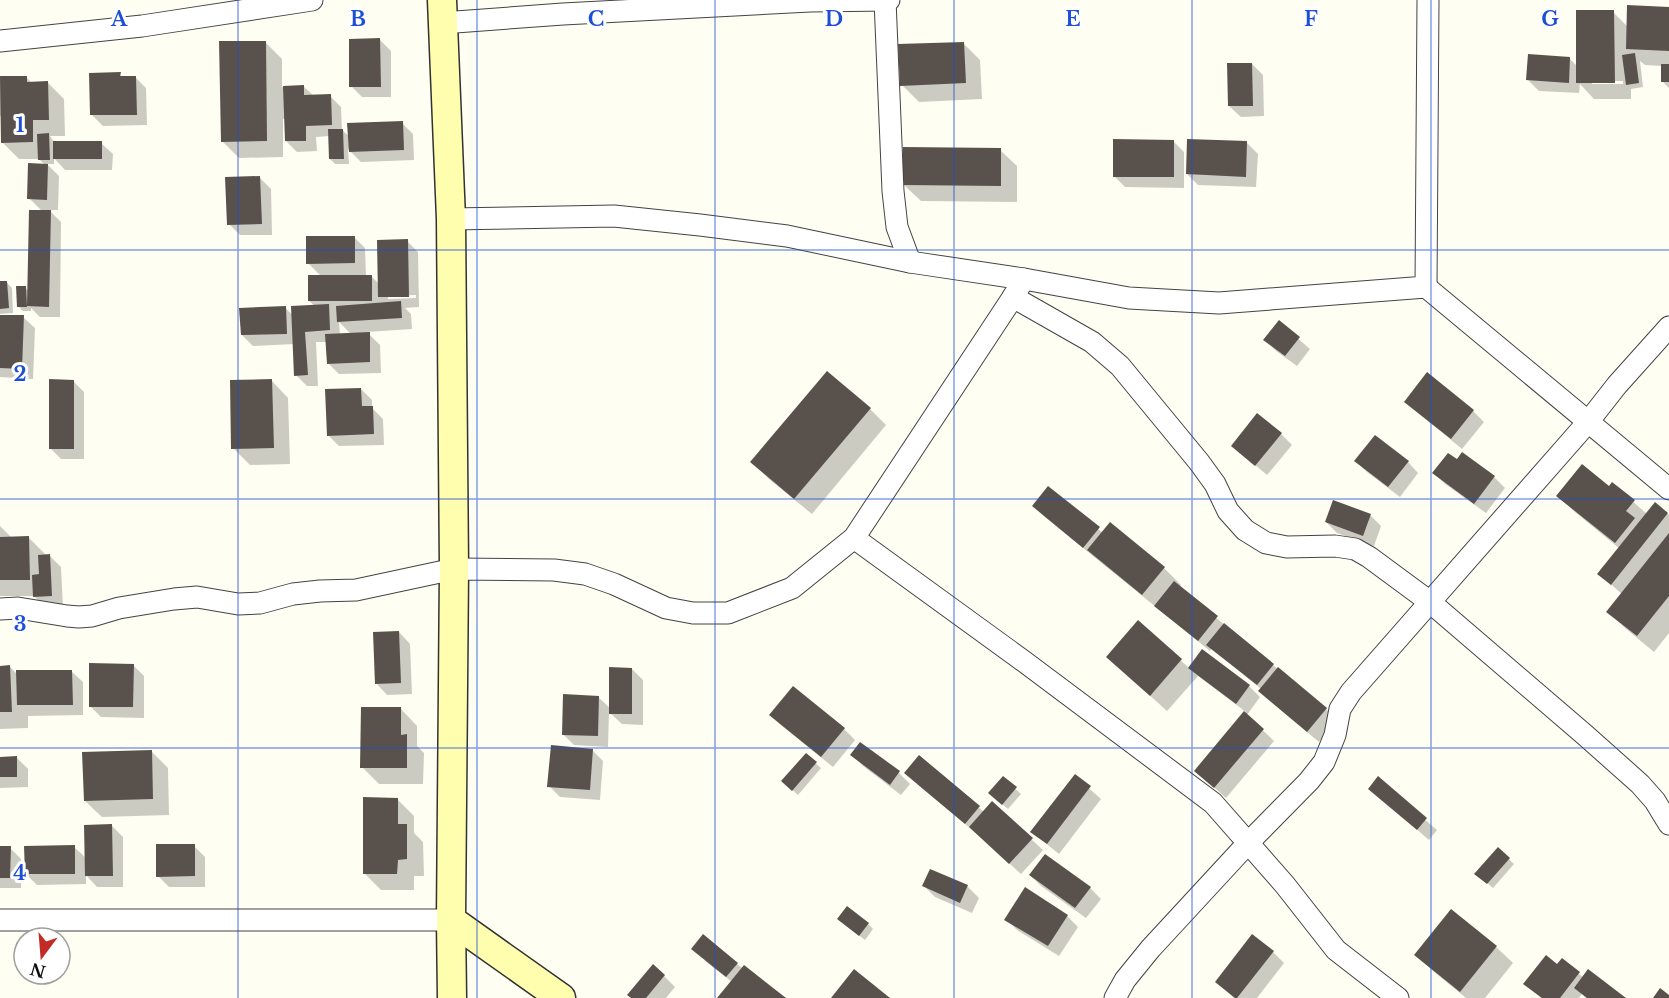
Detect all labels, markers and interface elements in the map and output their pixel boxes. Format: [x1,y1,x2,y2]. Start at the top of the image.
text: A [110,7,128,31]
text: B [350,7,366,31]
text: C [588,7,604,31]
text: D [825,7,843,31]
text: E [1065,7,1081,31]
text: F [1304,7,1318,31]
text: G [1541,7,1559,31]
text: 1 [16,113,25,137]
text: 2 [13,362,27,386]
text: 3 [14,612,26,636]
text: 4 [13,861,27,885]
north arrow [12,926,72,986]
text: N [28,959,48,982]

